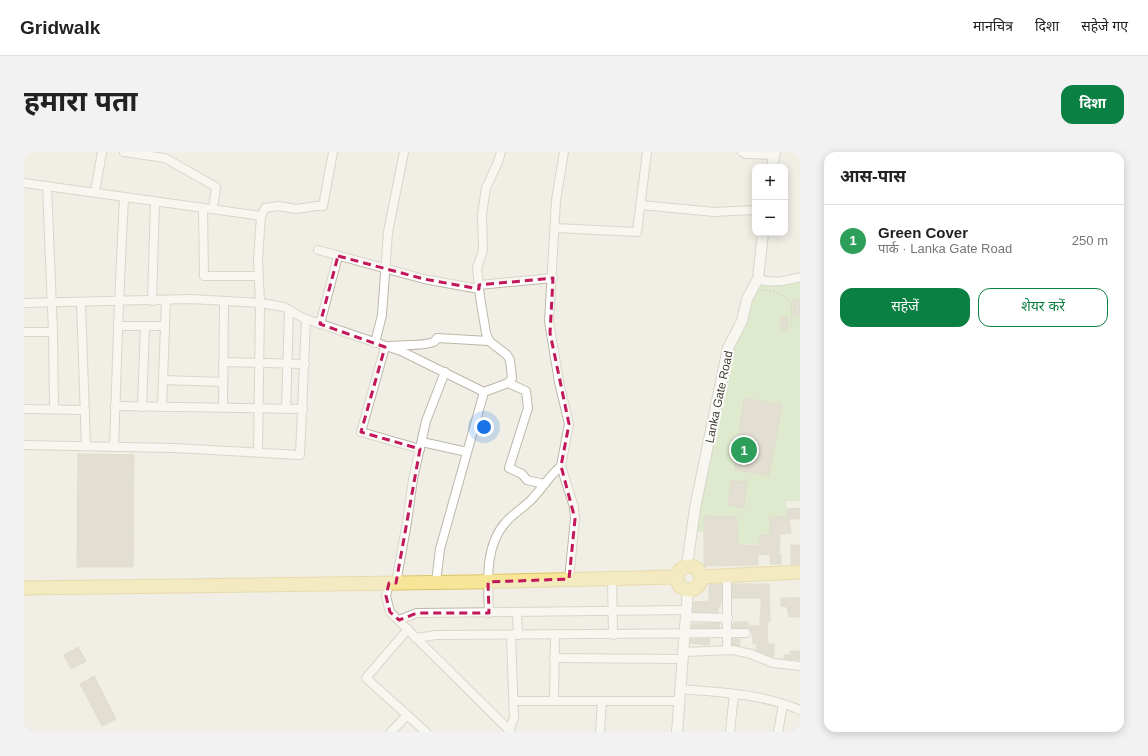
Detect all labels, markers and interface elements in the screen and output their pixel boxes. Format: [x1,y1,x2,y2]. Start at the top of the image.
text: Gridwalk [20,17,100,38]
text: मानचित्र [973,18,1013,34]
text: दिशा [1035,18,1059,34]
text: सहेजे गए [1081,18,1128,34]
button: दिशा [1061,85,1124,124]
text: हमारा पता [24,86,138,117]
map controls [752,164,788,236]
button: + [752,164,788,200]
text: आस-पास [840,167,906,186]
button: − [752,200,788,236]
text: Green Cover [878,224,968,241]
text: 1 [849,233,857,248]
text: 250 m [1072,233,1108,248]
text: पार्क · Lanka Gate Road [878,241,1012,256]
button: सहेजें [840,288,970,327]
button: शेयर करें [978,288,1108,327]
street label: Lanka Gate Road [702,350,736,444]
your location [474,417,494,437]
pin: 1 [731,435,757,465]

